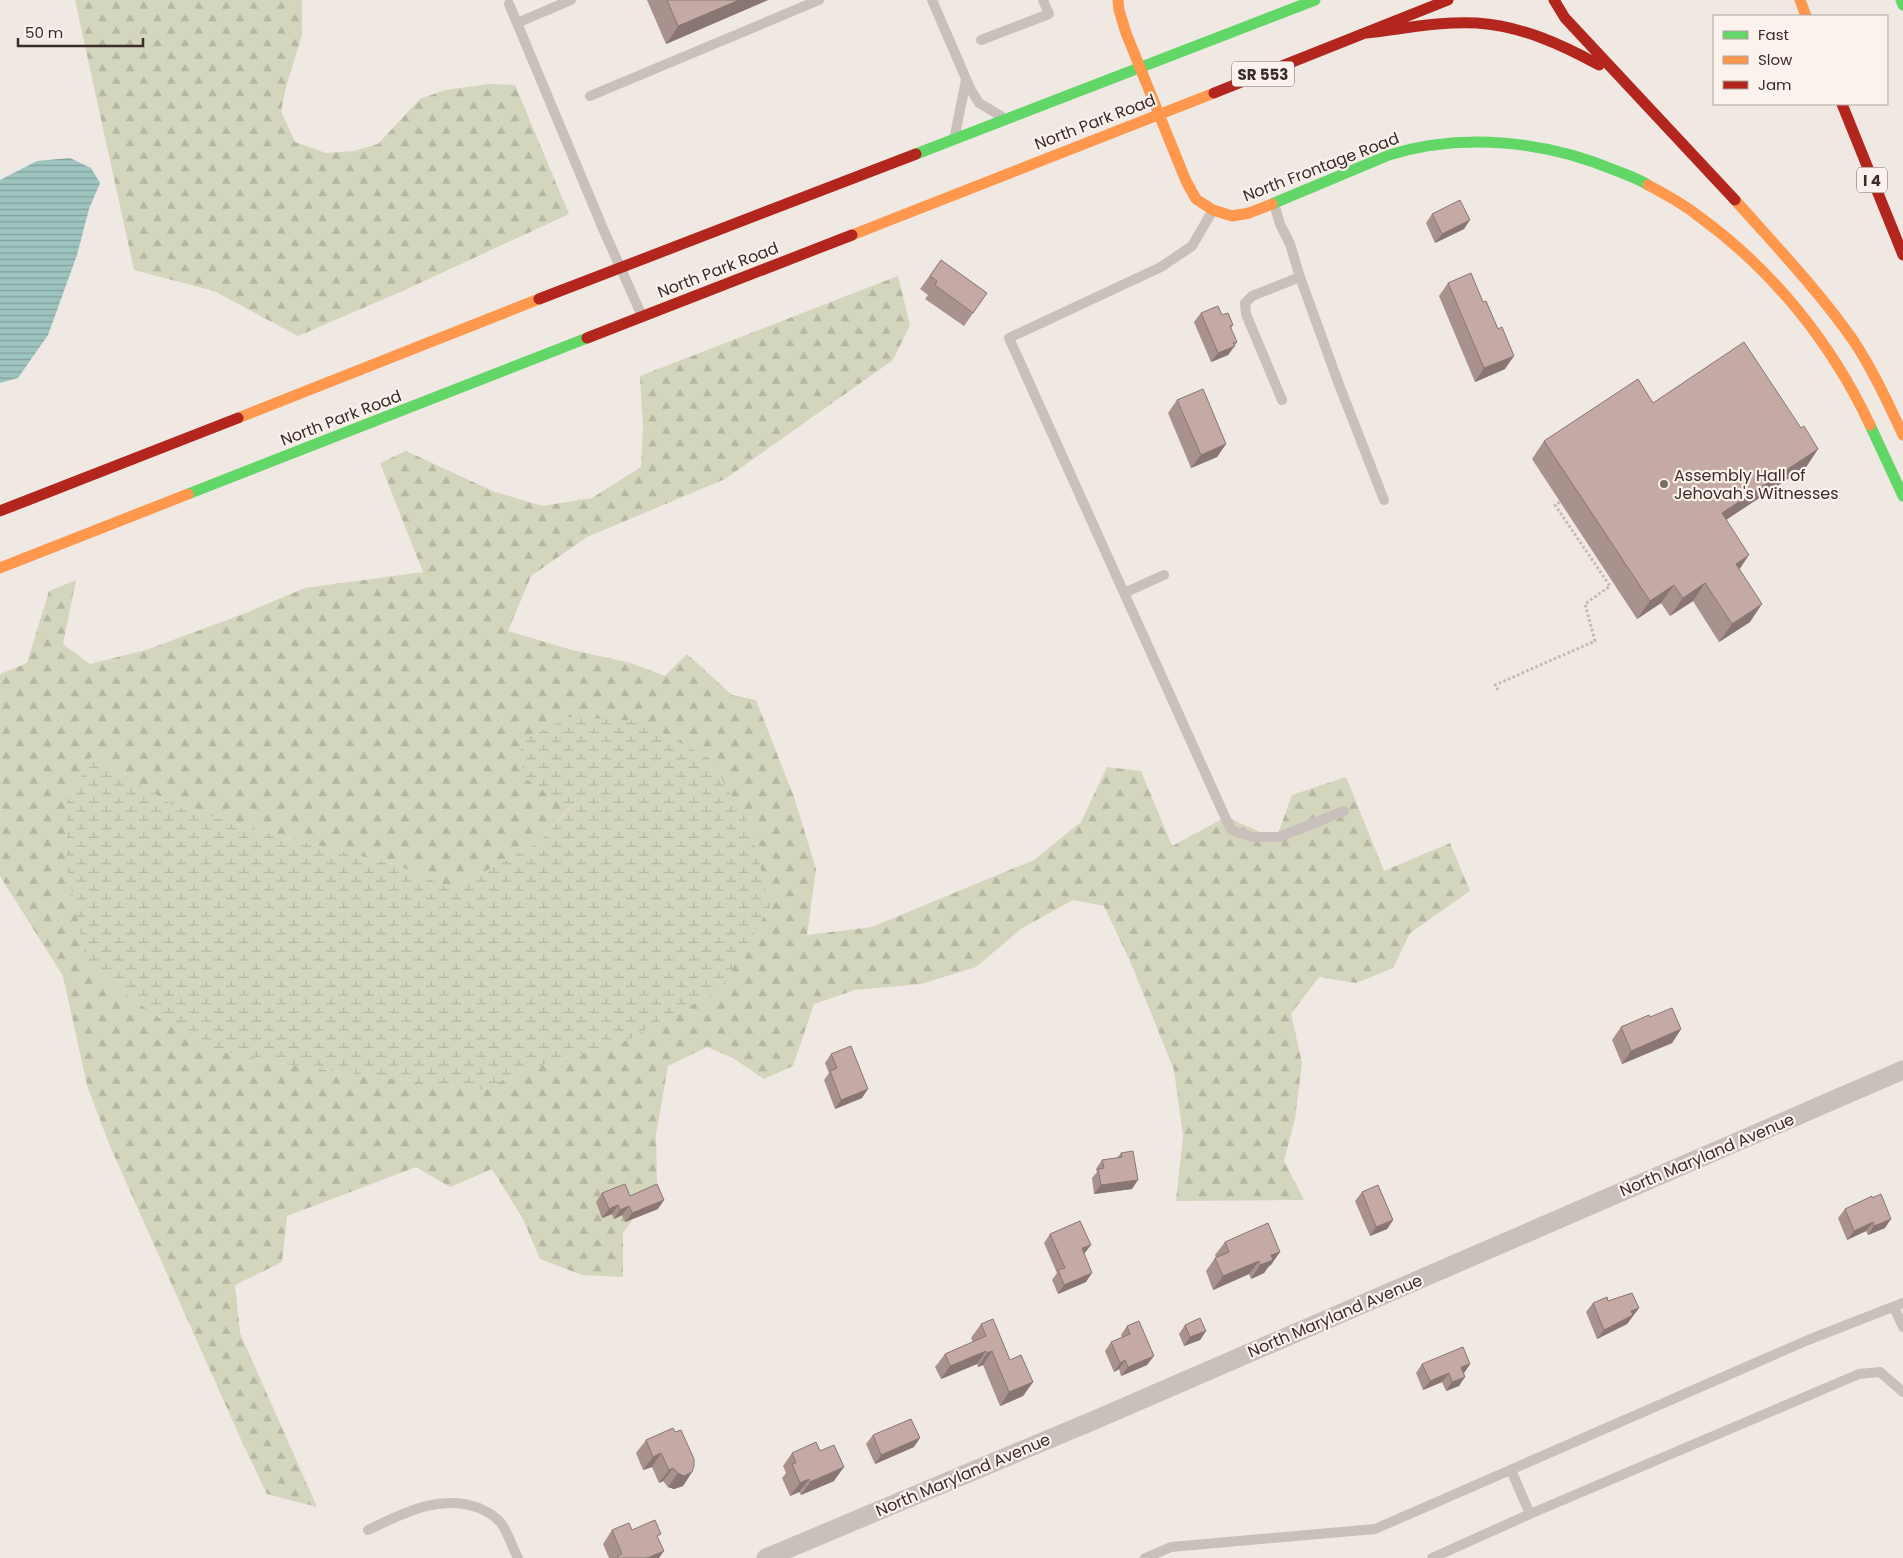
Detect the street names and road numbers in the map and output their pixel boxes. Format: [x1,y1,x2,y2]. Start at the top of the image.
road number: SR 553 [1232,62,1294,86]
street label: North Park Road [1031,88,1159,156]
street label: North Frontage Road [1240,127,1402,207]
road number: I 4 [1857,168,1887,192]
street label: North Park Road [654,236,782,304]
street label: North Park Road [277,384,405,452]
street label: North Maryland Avenue [1616,1108,1798,1202]
street label: North Maryland Avenue [1244,1269,1426,1363]
street label: North Maryland Avenue [872,1428,1054,1522]

